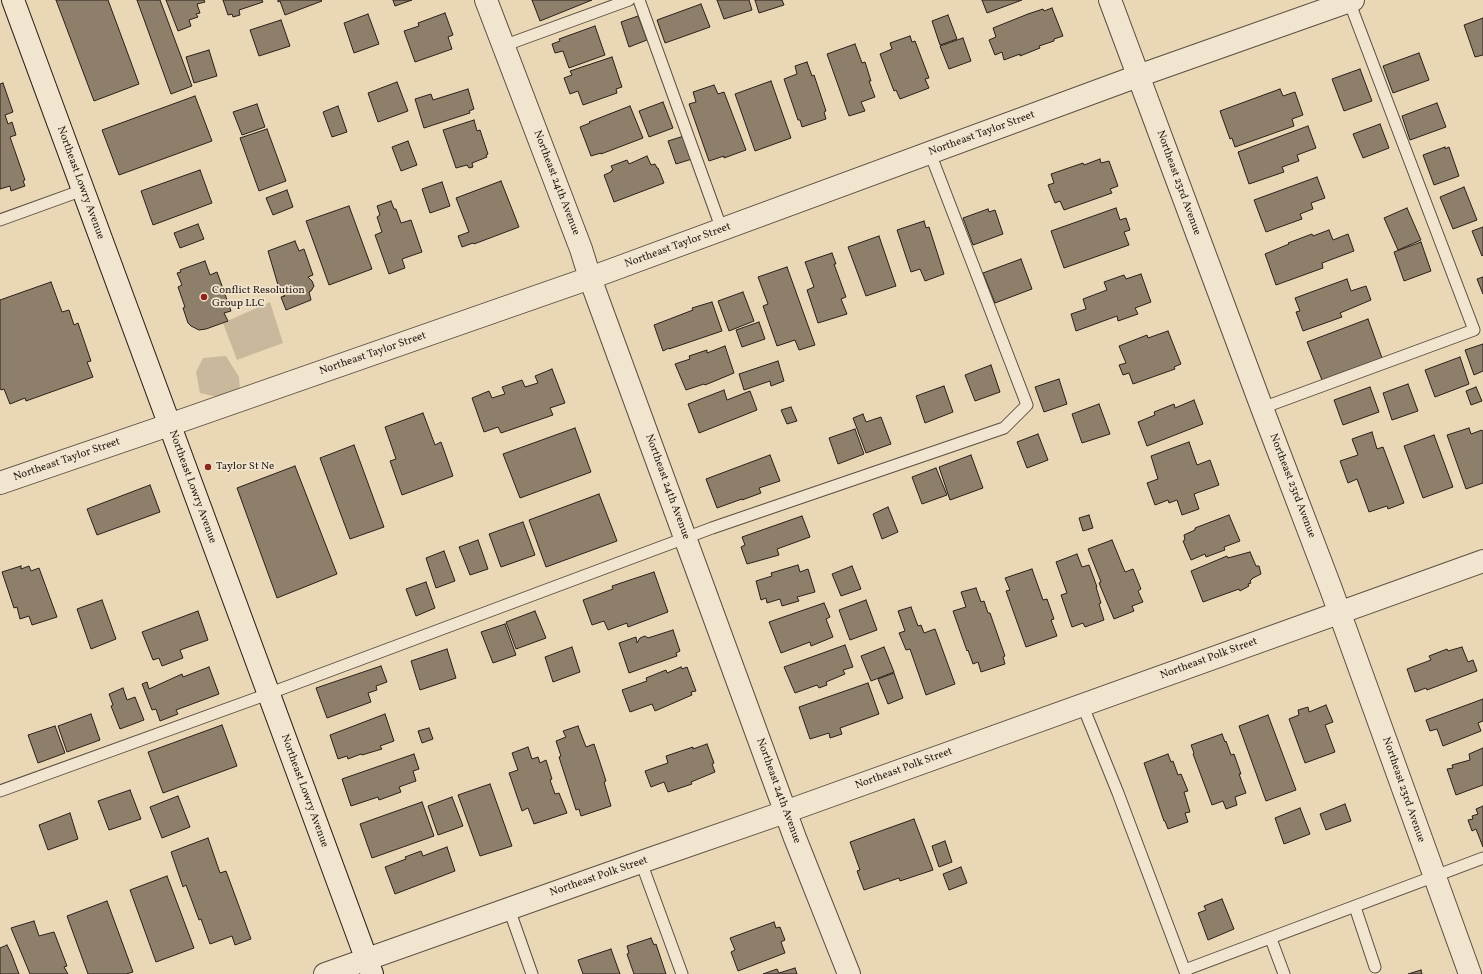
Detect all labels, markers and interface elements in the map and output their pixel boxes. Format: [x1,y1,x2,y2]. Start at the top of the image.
street label: Northeast Taylor Street [927,109,1037,159]
street label: Northeast Lowry Avenue [53,125,107,241]
street label: Northeast 24th Avenue [530,129,582,237]
street label: Northeast 23rd Avenue [1153,129,1203,237]
street label: Northeast Taylor Street [623,221,733,271]
place label: Conflict Resolution Group LLC [212,284,305,310]
marker: Conflict Resolution Group LLC [199,292,209,302]
street label: Northeast Taylor Street [318,330,428,378]
street label: Northeast Lowry Avenue [165,429,219,545]
street label: Northeast 24th Avenue [642,432,692,542]
street label: Northeast 23rd Avenue [1266,432,1318,540]
street label: Northeast Taylor Street [12,436,122,484]
place label: Taylor St Ne [216,460,274,474]
marker: Taylor St Ne [203,462,213,472]
street label: Northeast Polk Street [1158,635,1260,683]
street label: Northeast Lowry Avenue [277,733,331,849]
street label: Northeast 24th Avenue [753,736,803,846]
street label: Northeast 23rd Avenue [1379,736,1427,844]
street label: Northeast Polk Street [853,745,955,793]
street label: Northeast Polk Street [548,854,650,900]

